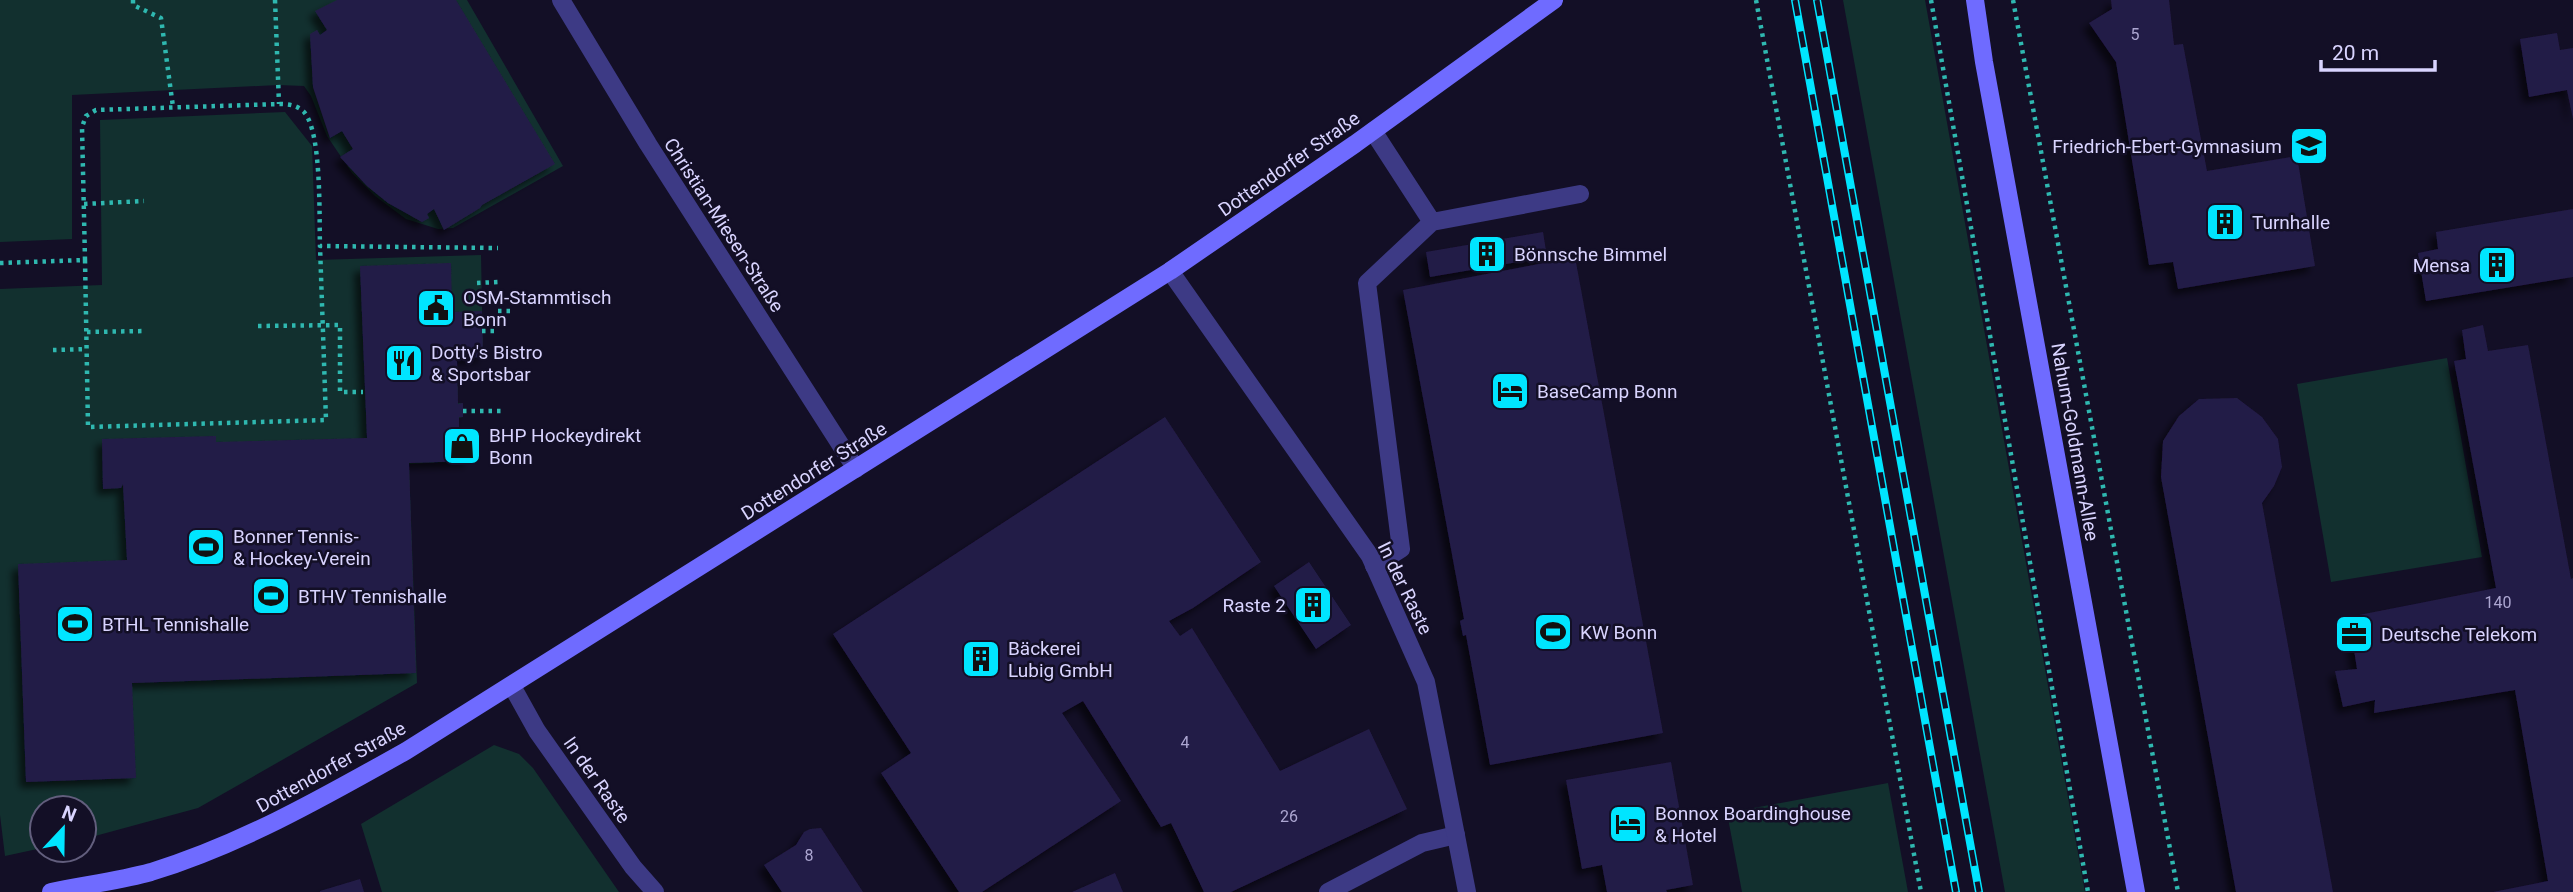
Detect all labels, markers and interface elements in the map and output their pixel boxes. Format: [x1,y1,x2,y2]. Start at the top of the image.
house number: 5 [2131,25,2140,44]
scale bar [2321,28,2435,72]
text: 20 m [2332,41,2379,65]
street label: Dottendorfer Straße [1214,107,1364,221]
school or university icon: Friedrich-Ebert-Gymnasium [2288,125,2330,167]
street label: Christian-Miesen-Straße [659,134,789,316]
place label: Friedrich-Ebert-Gymnasium [2052,135,2282,158]
building icon: Turnhalle [2204,201,2246,243]
place label: Turnhalle [2252,211,2330,234]
building icon: Bönnsche Bimmel [1466,233,1508,275]
place label: Bönnsche Bimmel [1514,243,1667,266]
building icon: Mensa [2476,244,2518,286]
place label: Mensa [2413,254,2470,277]
place label: OSM-Stammtisch Bonn [463,286,611,331]
public building icon: OSM-Stammtisch Bonn [415,287,457,329]
place label: Dotty's Bistro & Sportsbar [431,341,543,386]
street label: Nahum-Goldmann-Allee [2046,341,2104,543]
restaurant icon: Dotty's Bistro & Sportsbar [383,342,425,384]
hotel icon: BaseCamp Bonn [1489,370,1531,412]
place label: BaseCamp Bonn [1537,380,1677,403]
street label: Dottendorfer Straße [737,417,891,525]
place label: BHP Hockeydirekt Bonn [489,424,641,469]
shop icon: BHP Hockeydirekt Bonn [441,425,483,467]
place label: Bonner Tennis- & Hockey-Verein [233,525,371,570]
sports icon: Bonner Tennis- & Hockey-Verein [185,526,227,568]
street label: In der Raste [1373,538,1437,638]
sports icon: BTHV Tennishalle [250,575,292,617]
building icon: Raste 2 [1292,584,1334,626]
place label: BTHV Tennishalle [298,585,447,608]
house number: 140 [2485,593,2511,612]
place label: Raste 2 [1222,594,1286,617]
sports icon: BTHL Tennishalle [54,603,96,645]
sports icon: KW Bonn [1532,611,1574,653]
place label: BTHL Tennishalle [102,613,249,636]
office icon: Deutsche Telekom [2333,613,2375,655]
place label: KW Bonn [1580,621,1657,644]
place label: Deutsche Telekom [2381,623,2537,646]
place label: Bäckerei Lubig GmbH [1008,637,1113,682]
building icon: Bäckerei Lubig GmbH [960,638,1002,680]
street label: Dottendorfer Straße [252,716,410,818]
street label: In der Raste [559,732,635,828]
house number: 4 [1181,733,1190,752]
north arrow [28,794,98,864]
text: N [59,801,80,827]
place label: Bonnox Boardinghouse & Hotel [1655,802,1851,847]
hotel icon: Bonnox Boardinghouse & Hotel [1607,803,1649,845]
house number: 26 [1280,807,1298,826]
house number: 8 [805,846,814,865]

